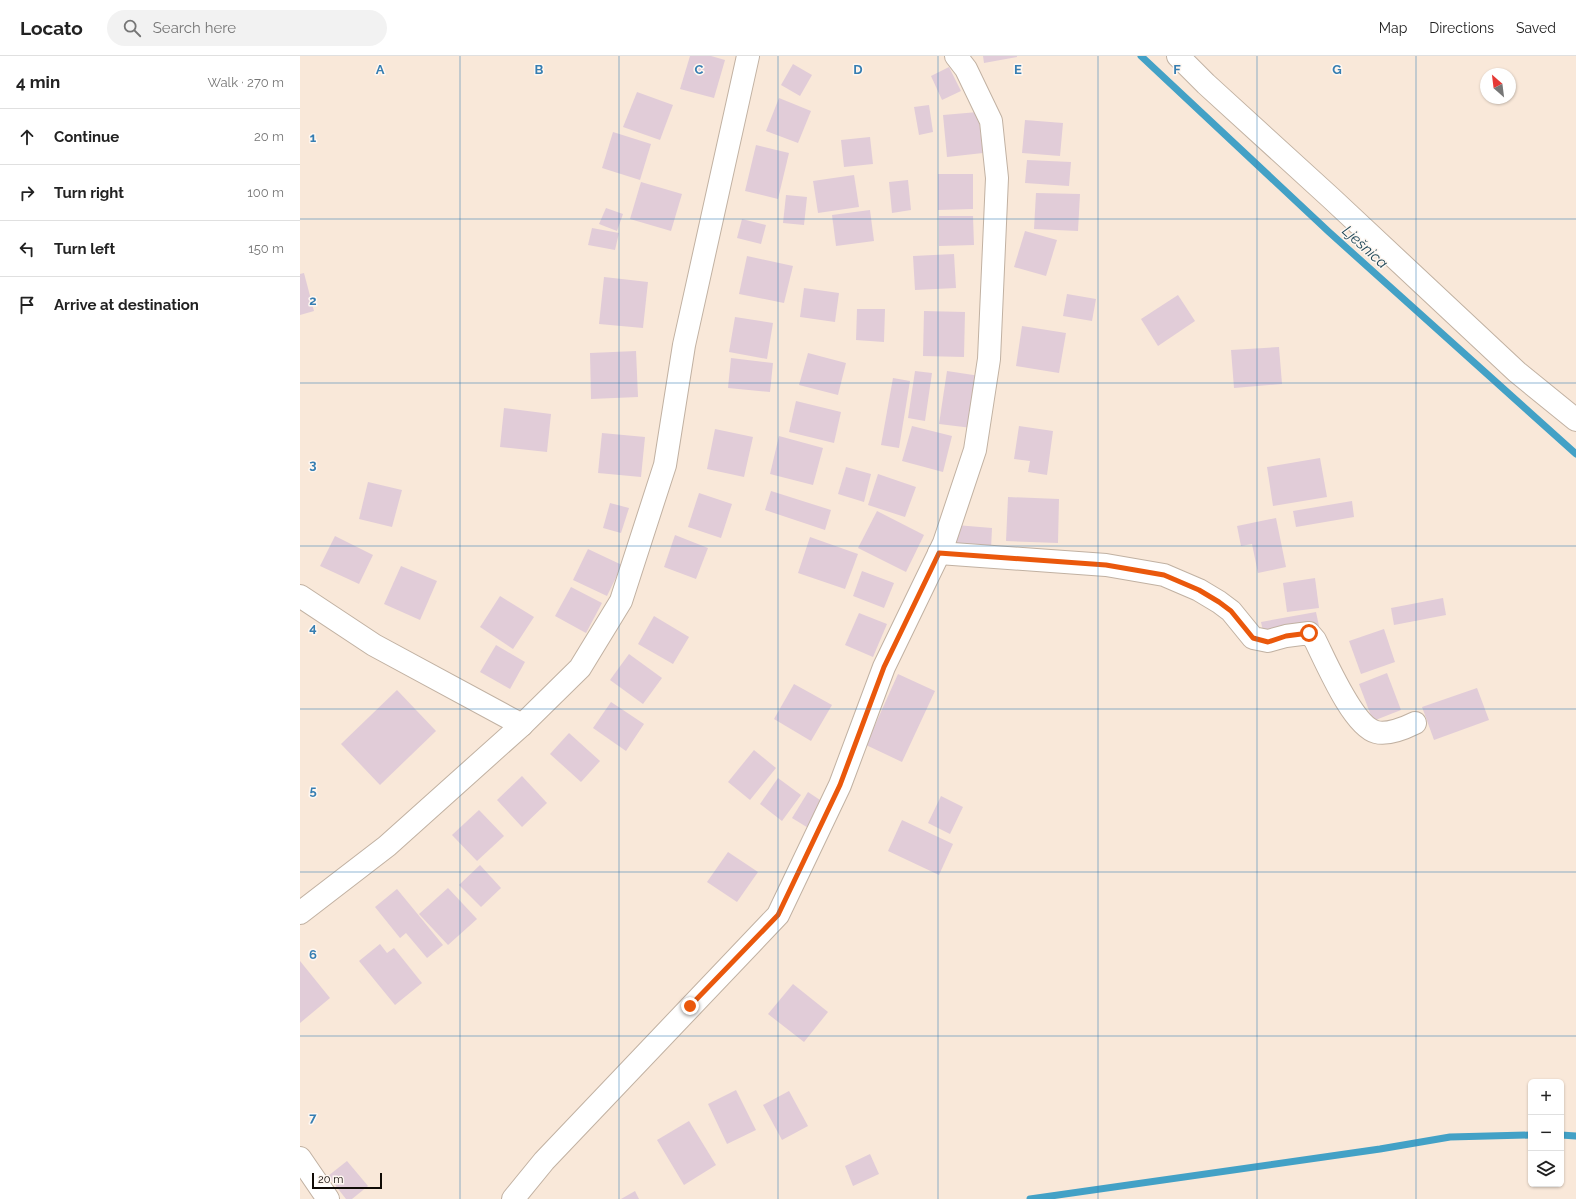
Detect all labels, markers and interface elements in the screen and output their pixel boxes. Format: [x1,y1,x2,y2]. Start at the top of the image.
search box [107,10,387,46]
text: Locato [20,17,83,39]
icon: search [121,17,143,39]
text: Search here [153,19,236,37]
text: Map [1379,20,1407,36]
text: Directions [1429,20,1494,36]
text: Saved [1516,20,1556,36]
text: A [376,62,385,77]
text: B [535,62,544,77]
text: C [695,62,704,77]
text: D [853,62,863,77]
text: E [1014,62,1022,77]
text: F [1173,62,1181,77]
text: G [1332,62,1342,77]
north arrow [1480,68,1516,104]
text: 4 min [16,72,60,92]
text: Walk · 270 m [208,75,284,90]
icon: ahead [16,126,38,148]
text: Continue [54,128,119,146]
text: 20 m [254,129,284,144]
text: 1 [310,130,317,145]
icon: right [16,182,38,204]
text: Turn right [54,184,124,202]
text: 100 m [247,185,284,200]
water label: Lješnica [1338,222,1392,272]
icon: left [16,238,38,260]
text: Turn left [54,240,115,258]
text: 150 m [248,241,284,256]
text: 2 [309,293,317,308]
icon: arrive [16,294,38,316]
text: Arrive at destination [54,296,199,314]
text: 3 [309,457,317,472]
text: 4 [309,620,317,635]
route start [1300,624,1318,642]
text: 5 [309,783,317,798]
text: 6 [309,947,317,962]
route end [681,997,699,1015]
map controls [1528,1079,1564,1187]
button: + [1528,1079,1564,1115]
text: 7 [309,1110,317,1125]
button: − [1528,1115,1564,1151]
button: layers [1528,1151,1564,1187]
scale bar [312,1171,382,1190]
text: 20 m [318,1173,343,1186]

